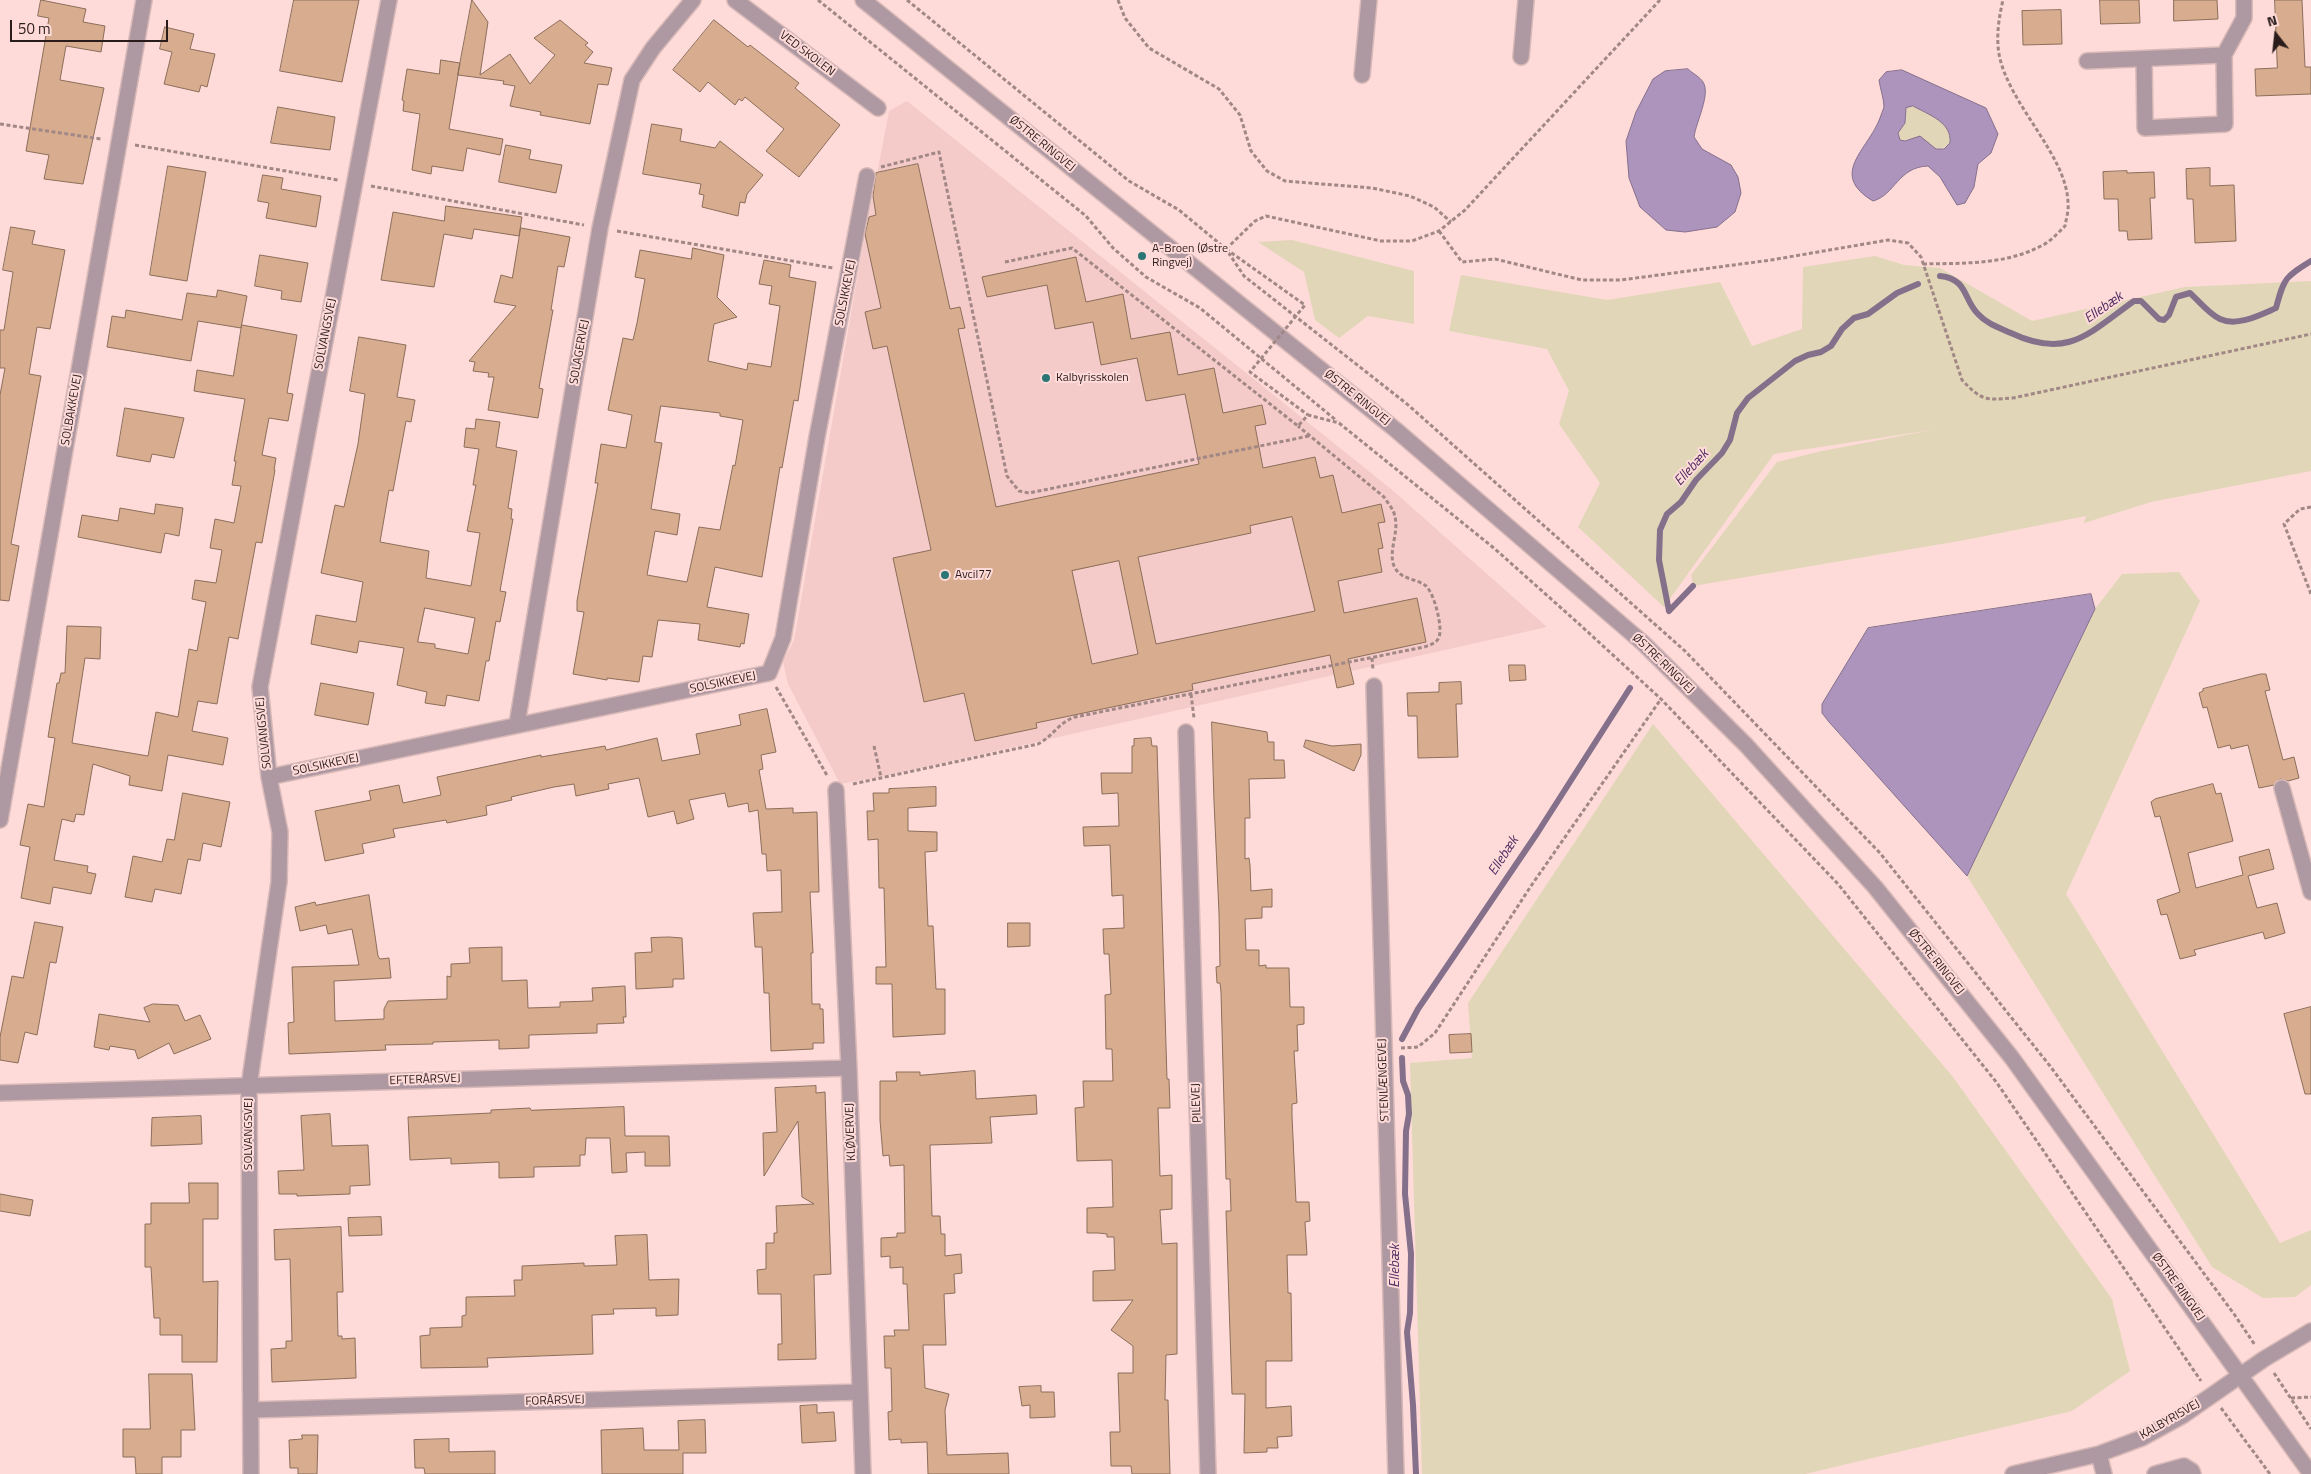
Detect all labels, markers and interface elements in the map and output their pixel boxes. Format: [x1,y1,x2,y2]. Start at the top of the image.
text: N [2264,9,2279,32]
scale bar [12,10,170,42]
north arrow [2251,10,2301,60]
text: 50 m [18,17,51,40]
street label: VED SKOLEN [776,29,838,79]
street label: ØSTRE RINGVEJ [1006,113,1078,175]
place label: A-Broen (Østre Ringvej) [1152,242,1228,270]
marker: A-Broen (Østre Ringvej) [1136,250,1148,262]
street label: SOLSIKKEVEJ [833,259,859,327]
water label: Ellebæk [2081,289,2127,327]
street label: SOLVANGSVEJ [312,297,340,371]
street label: SOLAGERVEJ [567,318,593,386]
street label: ØSTRE RINGVEJ [1321,367,1393,429]
place label: Kalbyrisskolen [1056,371,1129,385]
marker: Kalbyrisskolen [1040,372,1052,384]
street label: SOLBAKKEVEJ [59,373,85,447]
water label: Ellebæk [1671,446,1713,490]
place label: Avcil77 [955,568,992,582]
marker: Avcil77 [939,569,951,581]
street label: ØSTRE RINGVEJ [1629,631,1697,697]
street label: SOLSIKKEVEJ [689,669,757,697]
street label: SOLVANGSVEJ [253,696,275,770]
street label: SOLSIKKEVEJ [292,751,360,779]
water label: Ellebæk [1485,833,1523,879]
street label: ØSTRE RINGVEJ [1905,926,1967,998]
street label: STENLÆNGEVEJ [1375,1038,1393,1122]
street label: EFTERÅRSVEJ [389,1072,461,1088]
street label: PILEVEJ [1189,1083,1205,1123]
street label: SOLVANGSVEJ [242,1098,256,1170]
street label: KLØVERVEJ [843,1103,859,1161]
water label: Ellebæk [1388,1244,1404,1288]
street label: ØSTRE RINGVEJ [2149,1250,2207,1324]
street label: FORÅRSVEJ [525,1393,585,1409]
street label: KALBYRISVEJ [2137,1397,2203,1443]

